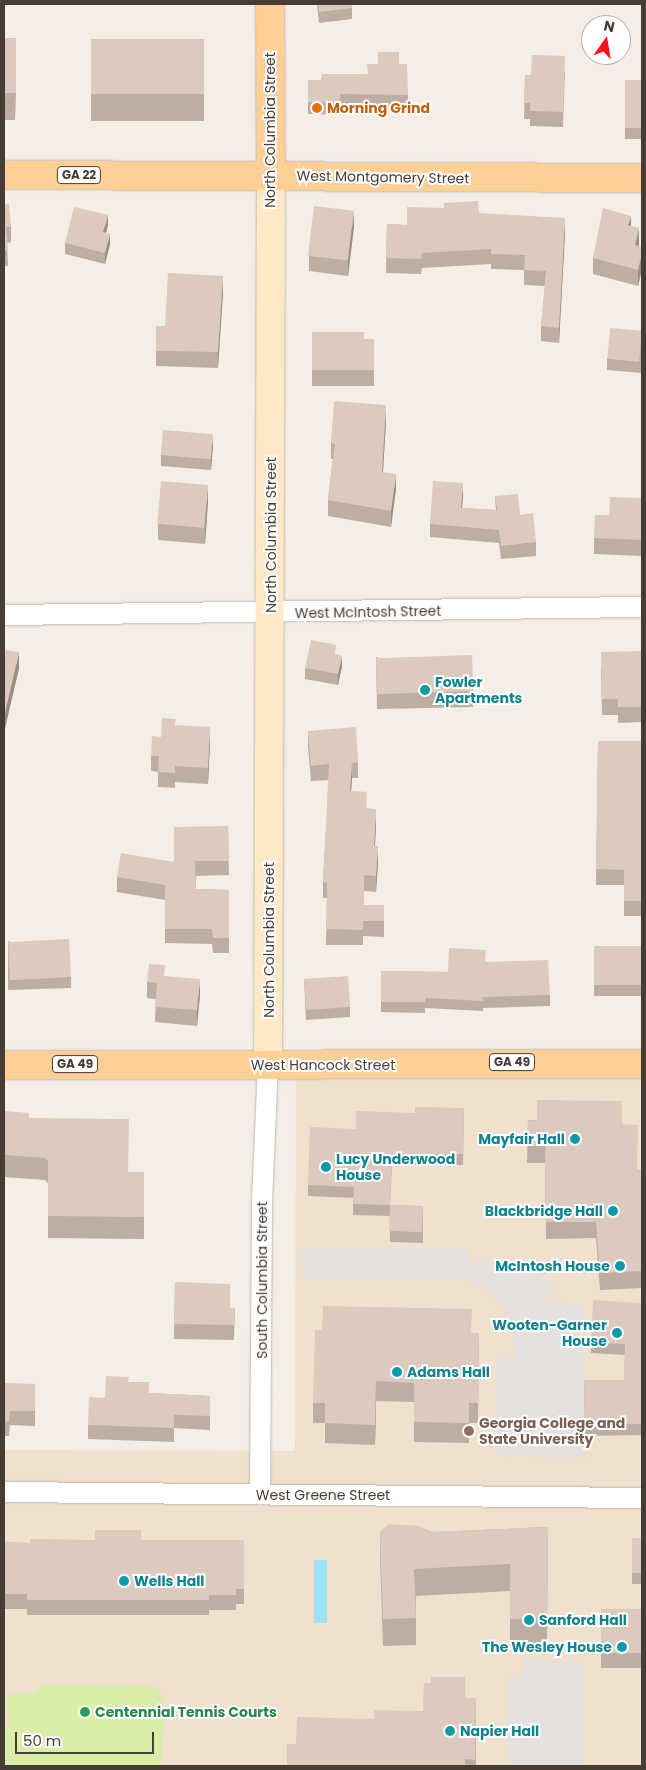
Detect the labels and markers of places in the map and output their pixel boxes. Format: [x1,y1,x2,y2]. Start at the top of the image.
place label: Morning Grind [327,100,430,116]
marker: Morning Grind [311,102,323,114]
place label: Fowler Apartments [435,674,522,706]
marker: Fowler Apartments [419,684,431,696]
place label: Mayfair Hall [478,1131,565,1147]
marker: Mayfair Hall [569,1133,581,1145]
place label: Lucy Underwood House [336,1151,455,1184]
marker: Lucy Underwood House [320,1161,332,1173]
place label: Blackbridge Hall [485,1203,603,1219]
marker: Blackbridge Hall [607,1205,619,1217]
place label: McIntosh House [495,1258,610,1274]
marker: McIntosh House [614,1260,626,1272]
place label: Wooten-Garner House [492,1317,607,1350]
marker: Wooten-Garner House [611,1327,623,1339]
place label: Adams Hall [407,1364,490,1380]
marker: Adams Hall [391,1366,403,1378]
place label: Georgia College and State University [479,1415,625,1448]
marker: Georgia College and State University [463,1425,475,1437]
place label: Wells Hall [134,1573,204,1589]
marker: Wells Hall [118,1575,130,1587]
place label: Sanford Hall [539,1612,627,1628]
marker: Sanford Hall [523,1614,535,1626]
place label: The Wesley House [482,1639,612,1655]
marker: The Wesley House [616,1641,628,1653]
place label: Centennial Tennis Courts [95,1704,277,1720]
marker: Centennial Tennis Courts [79,1706,91,1718]
place label: Napier Hall [460,1723,539,1739]
marker: Napier Hall [444,1725,456,1737]

